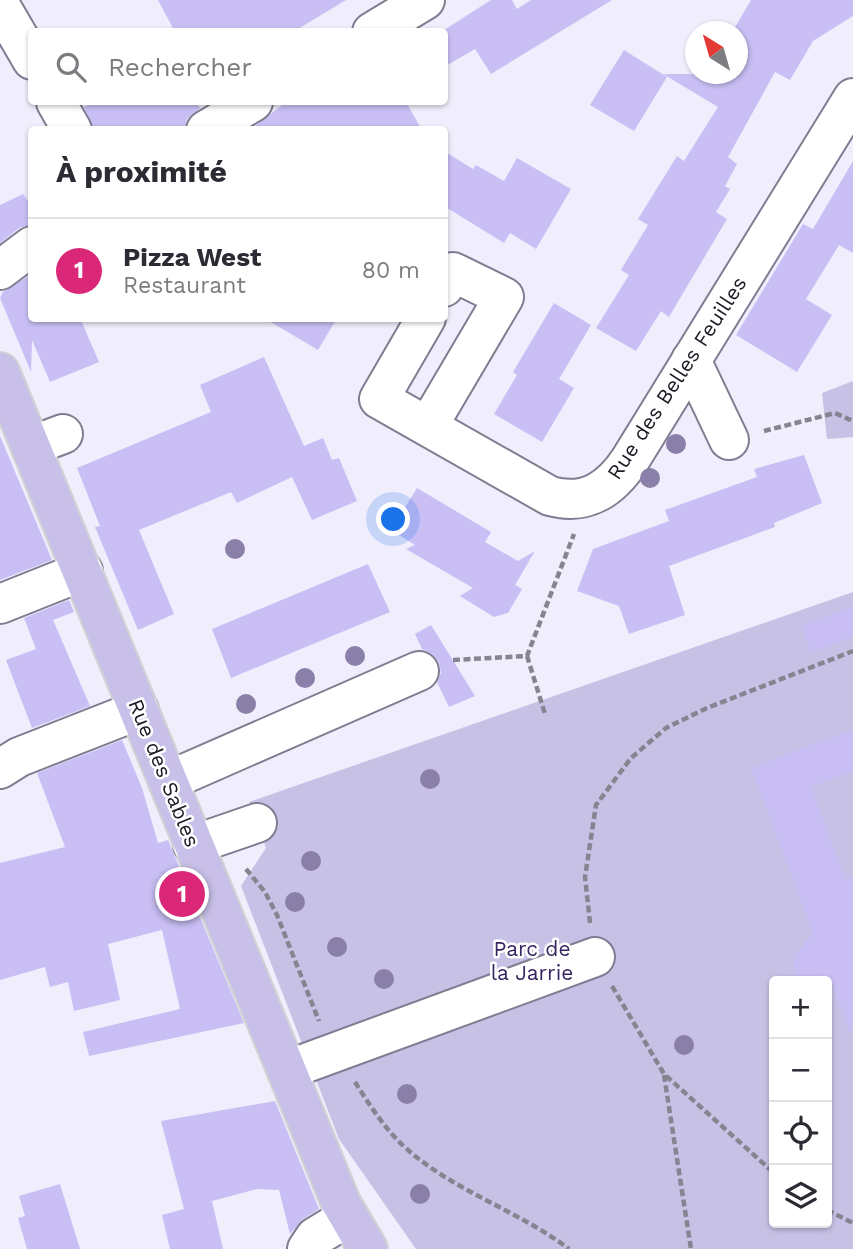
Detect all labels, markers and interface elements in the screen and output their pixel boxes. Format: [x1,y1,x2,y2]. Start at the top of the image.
north arrow [685,21,748,84]
search box [28,28,448,105]
icon: search [52,48,90,86]
text: Rechercher [108,52,252,82]
text: À proximité [56,154,227,189]
text: Pizza West [123,242,261,272]
text: 1 [74,257,84,284]
text: 80 m [362,257,420,284]
text: Restaurant [123,272,246,299]
street label: Rue des Belles Feuilles [602,272,752,484]
your location [376,502,410,536]
street label: Rue des Sables [123,695,206,850]
pin: 1 [159,868,205,920]
park label: Parc de la Jarrie [491,936,573,985]
map controls [769,976,832,1228]
button: + [769,976,832,1039]
button: − [769,1039,832,1102]
button: locate [769,1102,832,1165]
button: layers [769,1165,832,1228]

